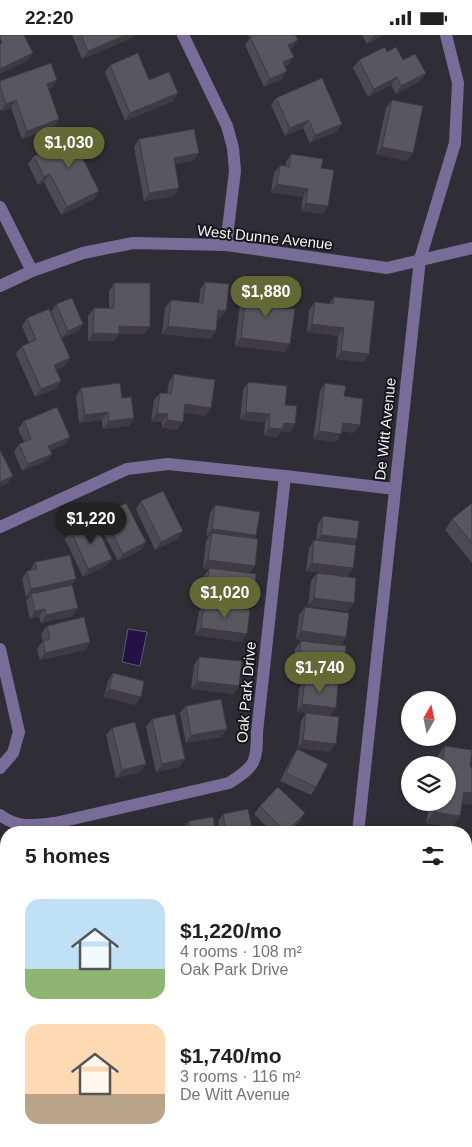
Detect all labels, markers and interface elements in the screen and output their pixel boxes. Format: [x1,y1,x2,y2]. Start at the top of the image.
text: 22:20 [25,7,74,28]
pin: $1,030 [28,127,110,169]
text: $1,030 [45,134,93,151]
street label: West Dunne Avenue [196,221,334,253]
pin: $1,880 [225,275,307,318]
text: $1,880 [242,283,290,300]
street label: De Witt Avenue [371,377,399,481]
pin: $1,220 [50,503,132,545]
text: $1,220 [67,510,115,527]
pin: $1,020 [184,577,266,619]
text: $1,020 [201,584,249,601]
street label: Oak Park Drive [233,641,259,743]
pin: $1,740 [279,651,361,694]
text: $1,740 [296,659,344,676]
north arrow [401,691,456,746]
map controls [401,691,456,811]
button: layers [401,756,456,811]
icon: filters [419,842,447,870]
text: 5 homes [25,844,110,867]
icon: home [65,919,125,979]
text: $1,220/mo [180,919,282,942]
text: 4 rooms · 108 m² [180,943,302,960]
text: Oak Park Drive [180,961,288,978]
icon: home [65,1044,125,1104]
text: $1,740/mo [180,1044,282,1067]
text: 3 rooms · 116 m² [180,1068,301,1085]
text: De Witt Avenue [180,1086,290,1103]

